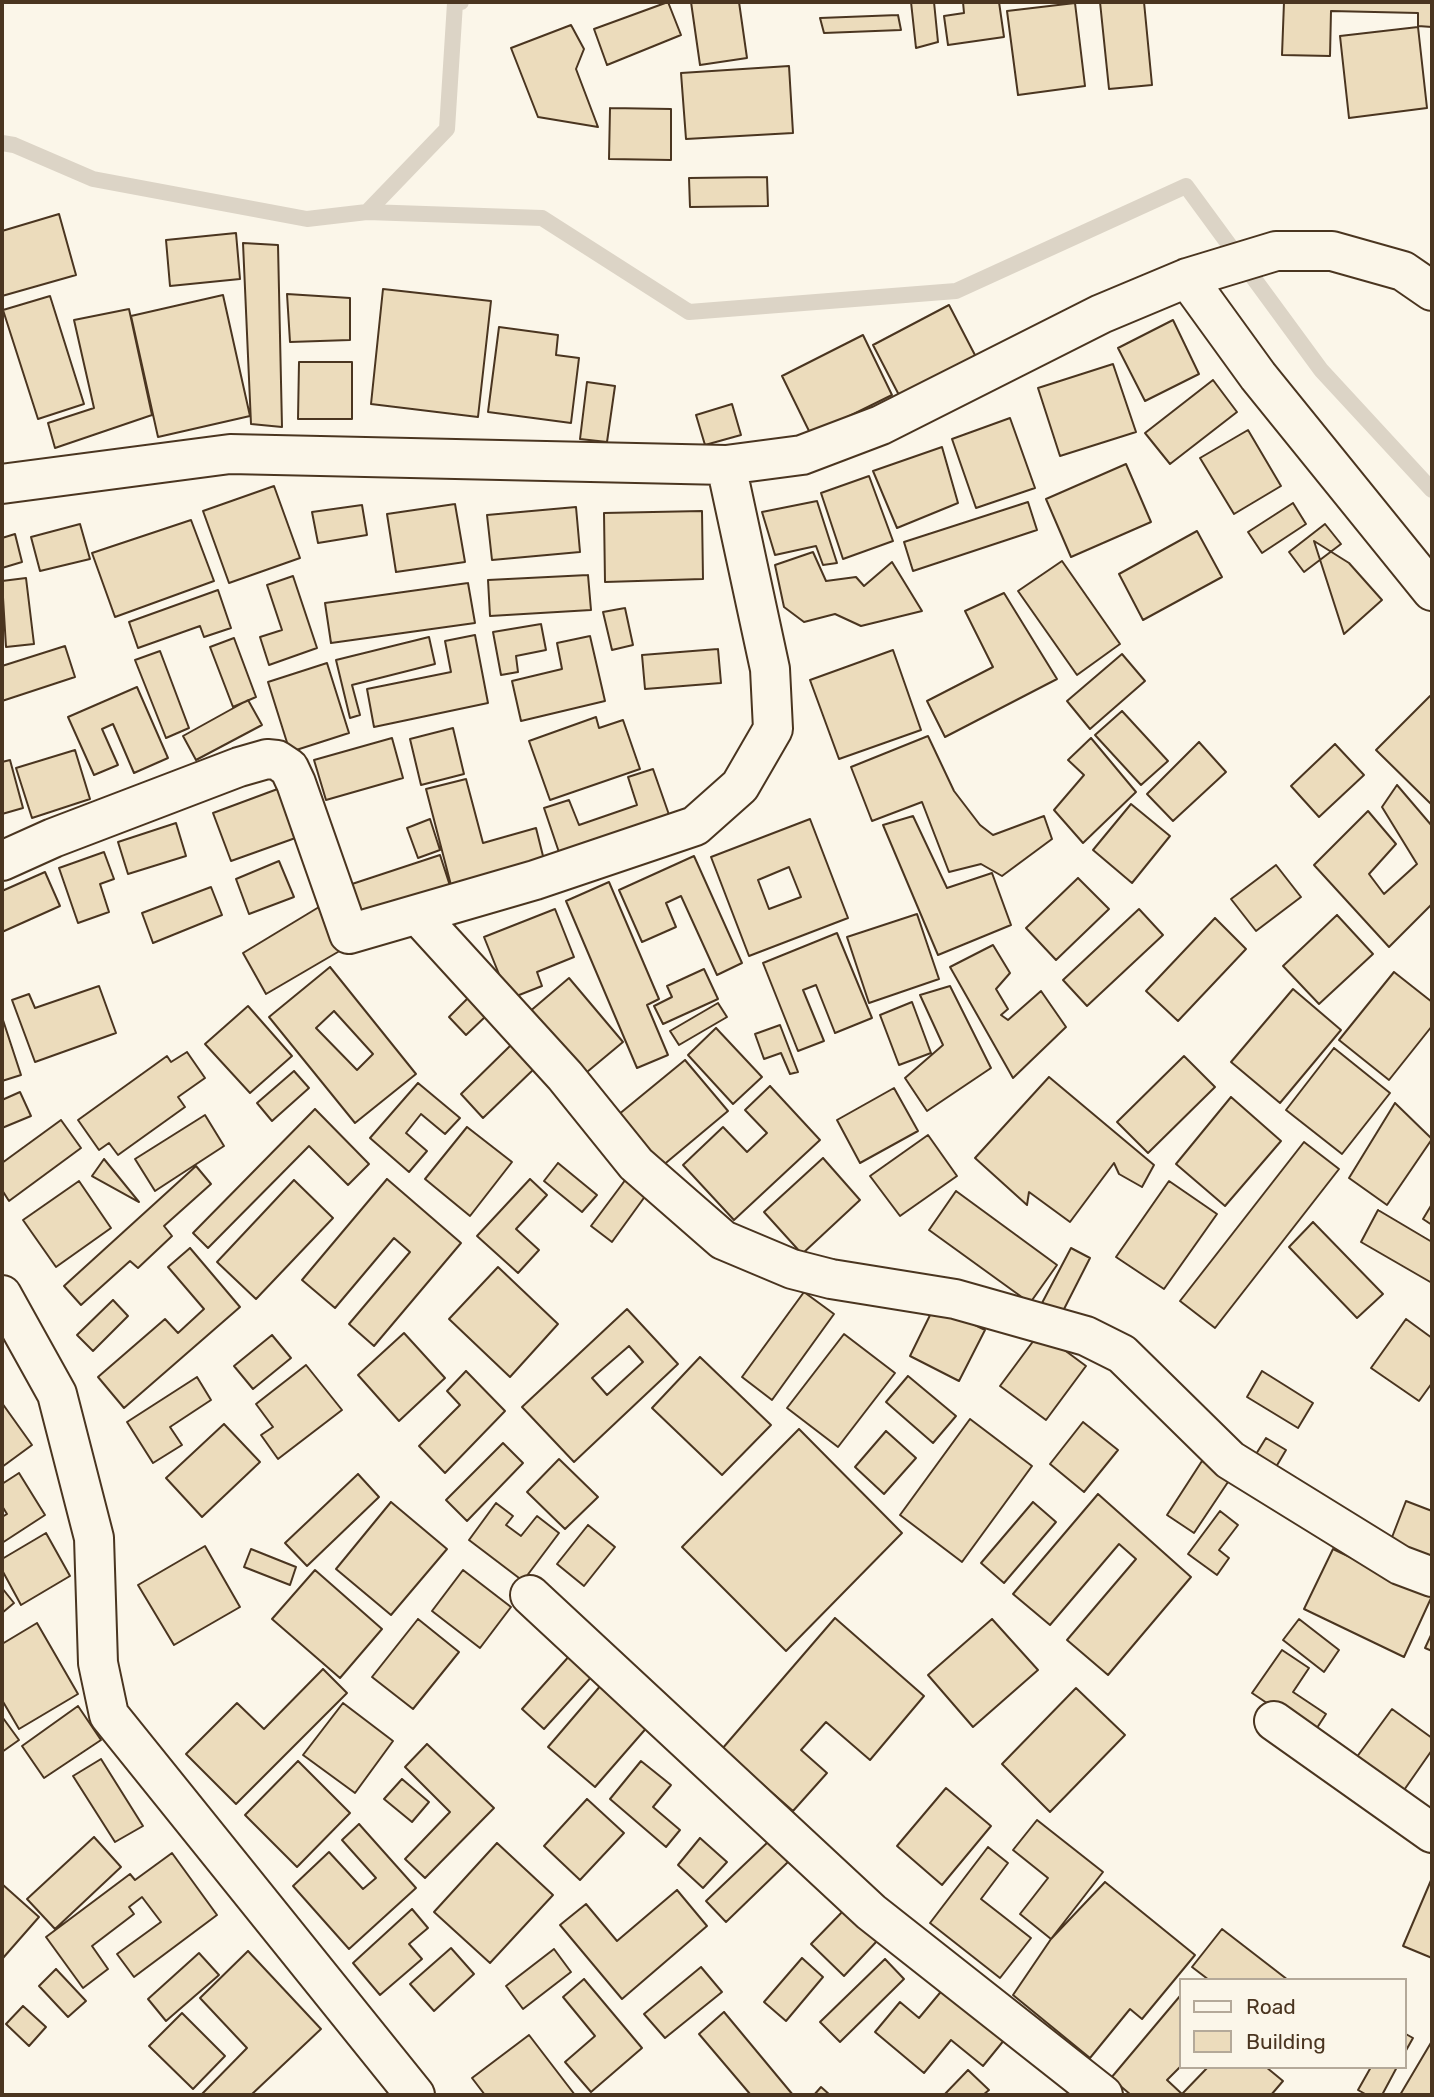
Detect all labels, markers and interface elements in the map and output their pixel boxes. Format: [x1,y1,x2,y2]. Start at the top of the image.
legend [1178,1978,1406,2069]
text: Road [1246,1994,1296,2019]
text: Building [1246,2029,1326,2054]

